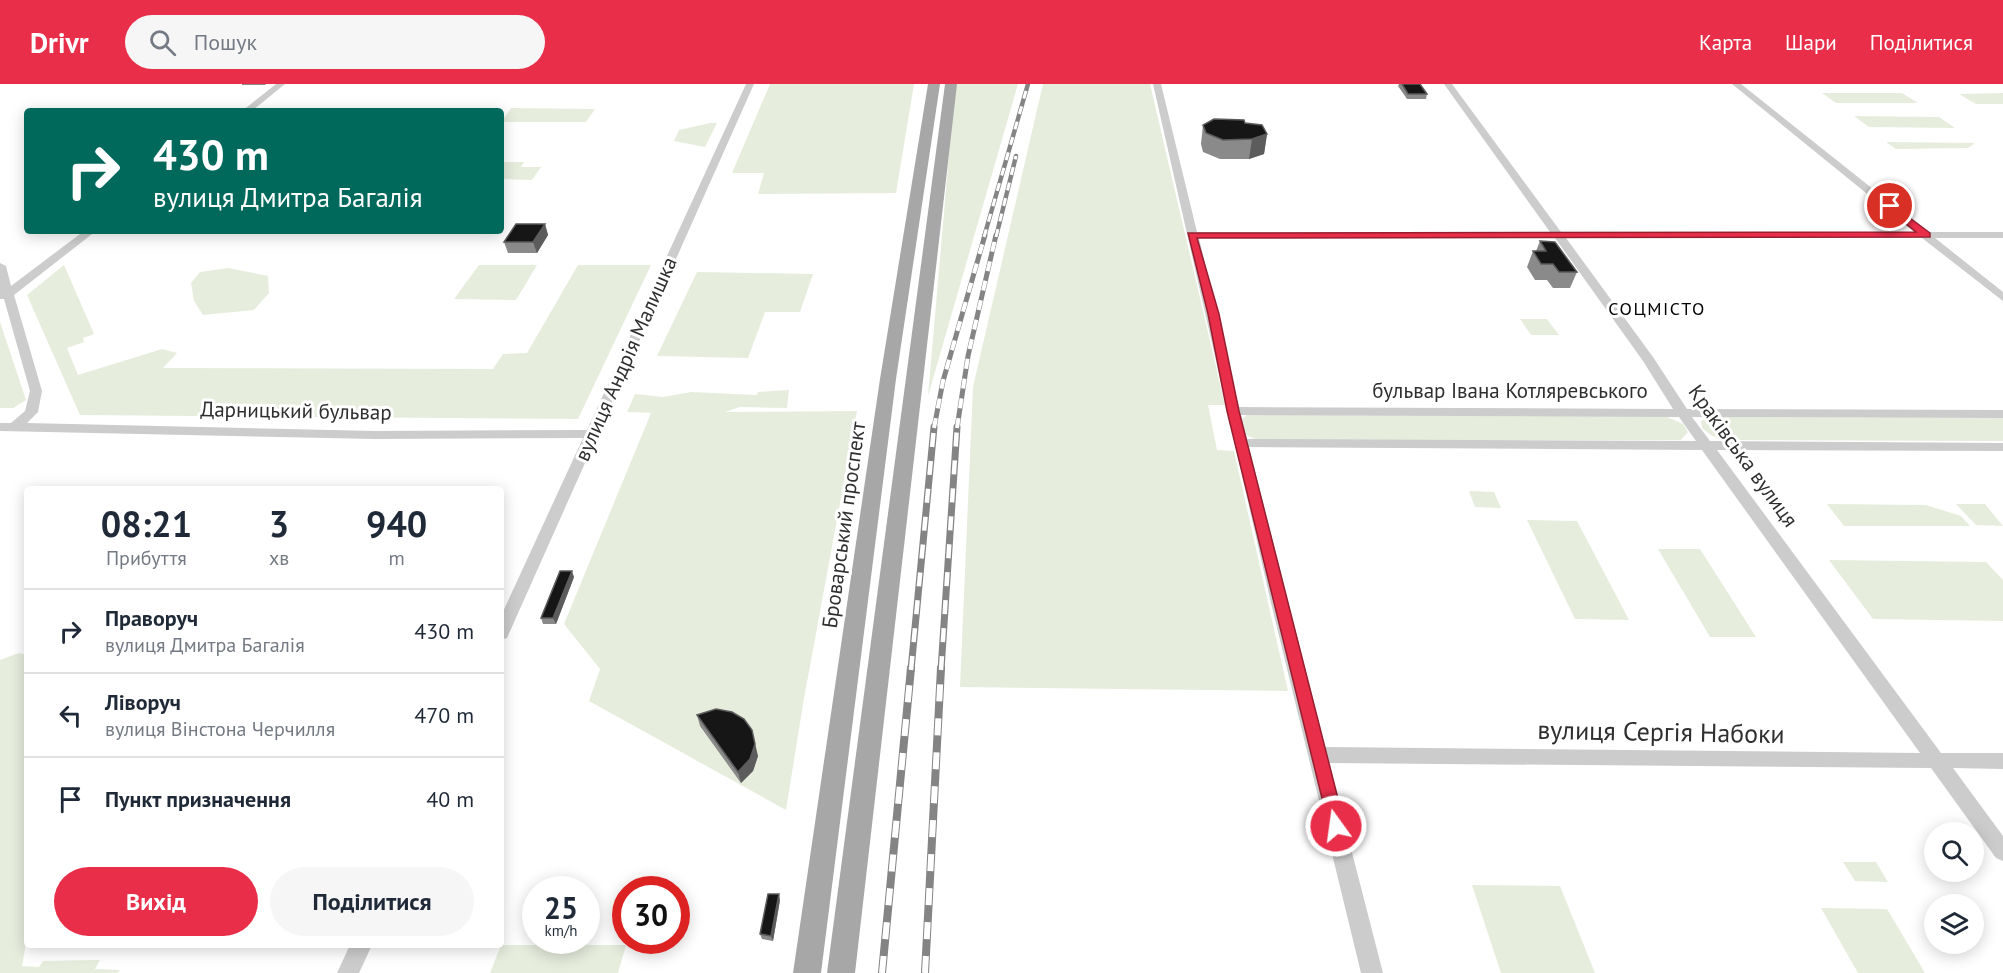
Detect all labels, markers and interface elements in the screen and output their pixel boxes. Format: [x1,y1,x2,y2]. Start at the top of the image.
search box [125,15,545,69]
text: Drivr [30,24,89,61]
icon: search [146,26,179,59]
text: Пошук [194,28,257,56]
text: Карта [1699,29,1752,56]
text: Шари [1785,29,1837,56]
text: Поділитися [1870,29,1973,56]
text: 430 m [153,127,269,182]
icon: right [54,132,132,210]
text: вулиця Дмитра Багалія [153,180,423,214]
pin [1864,180,1915,231]
icon: arrive [1873,189,1906,222]
street label: вулиця Андрія Малишка [568,252,683,465]
district label: СОЦМІСТО [1608,297,1706,320]
street label: бульвар Івана Котляревського [1372,377,1648,404]
street label: Краківська вулиця [1683,379,1804,532]
street label: Дарницький бульвар [200,395,392,426]
street label: Броварський проспект [816,420,871,630]
text: 08:21 [101,500,192,547]
text: 3 [269,500,289,547]
text: 940 [366,500,427,547]
text: Прибуття [106,545,187,571]
text: хв [269,545,289,571]
text: m [388,545,405,571]
text: Праворуч [105,604,198,632]
icon: right [54,615,87,648]
text: 430 m [414,617,474,645]
text: вулиця Дмитра Багалія [105,632,305,658]
text: Ліворуч [105,688,181,716]
icon: left [54,699,87,732]
text: 470 m [414,701,474,729]
street label: вулиця Сергія Набоки [1537,713,1785,750]
text: вулиця Вінстона Черчилля [105,716,335,742]
icon: arrive [54,783,87,816]
text: Пункт призначення [105,785,291,813]
text: 40 m [426,785,474,813]
position arrow [1304,794,1368,858]
map controls [1924,822,1984,954]
button: search [1924,822,1984,882]
button: Вихід [54,867,258,936]
button: Поділитися [270,867,474,936]
speed limit sign: 30 [612,876,690,954]
text: 25 [544,888,578,927]
button: layers [1924,894,1984,954]
text: km/h [545,921,577,940]

